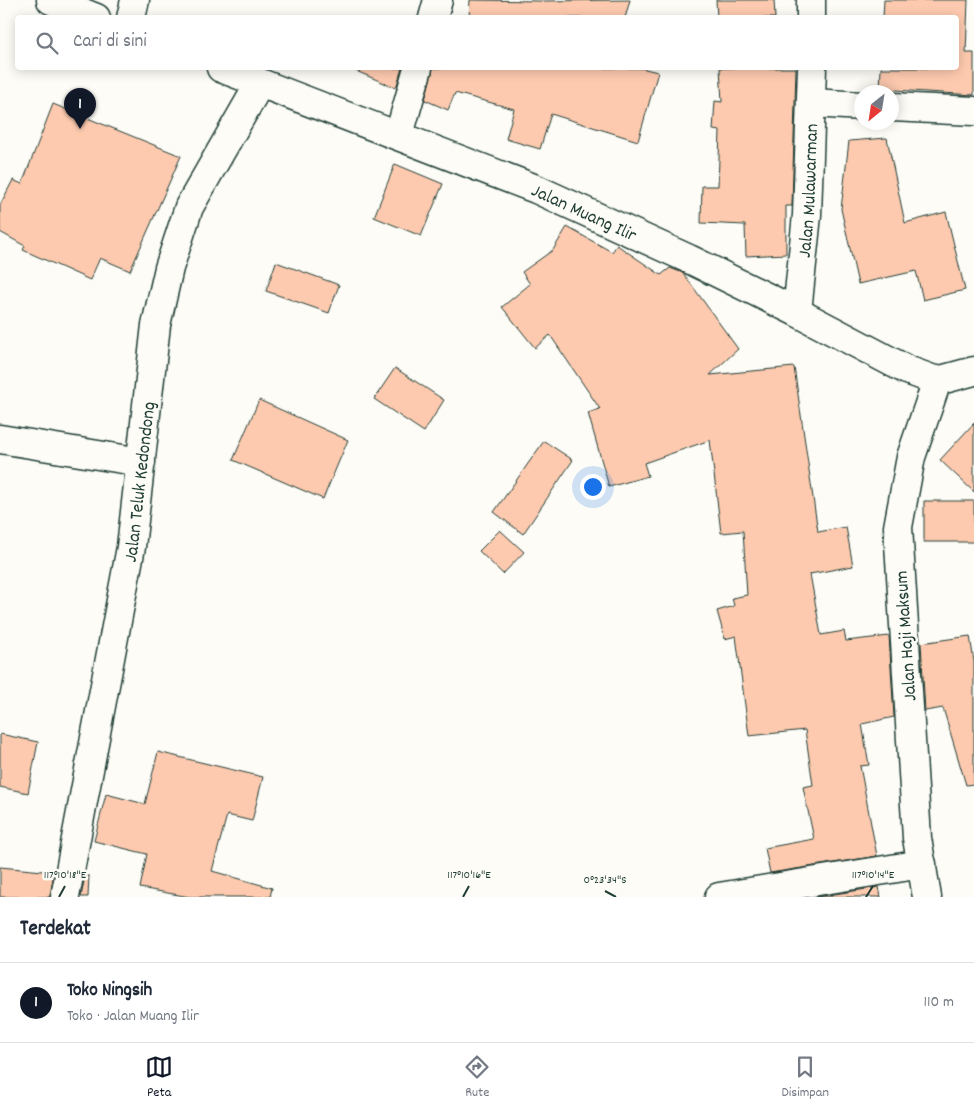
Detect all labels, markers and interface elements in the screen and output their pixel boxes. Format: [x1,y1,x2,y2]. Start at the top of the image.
search box [15,15,959,70]
icon: search [33,29,61,57]
text: Cari di sini [73,29,147,56]
north arrow [854,85,899,130]
pin: 1 [64,88,96,129]
street label: Jalan Mulawarman [793,123,827,259]
street label: Jalan Muang Ilir [526,179,640,250]
street label: Jalan Teluk Kedondong [118,400,164,565]
your location [580,474,606,500]
street label: Jalan Haji Maksum [889,570,926,702]
text: 117°10'18"E [44,867,87,884]
text: 117°10'16"E [447,867,491,884]
text: 117°10'14"E [852,867,895,884]
text: 0°23'34"S [583,872,627,889]
text: Terdekat [20,915,91,945]
text: Toko Ningsih [67,978,152,1005]
text: 1 [34,991,38,1014]
text: 110 m [924,991,954,1014]
text: Toko · Jalan Muang Ilir [67,1005,199,1028]
tab: Peta [145,1053,173,1103]
tab: Rute [463,1053,491,1103]
tab: Disimpan [782,1053,829,1103]

